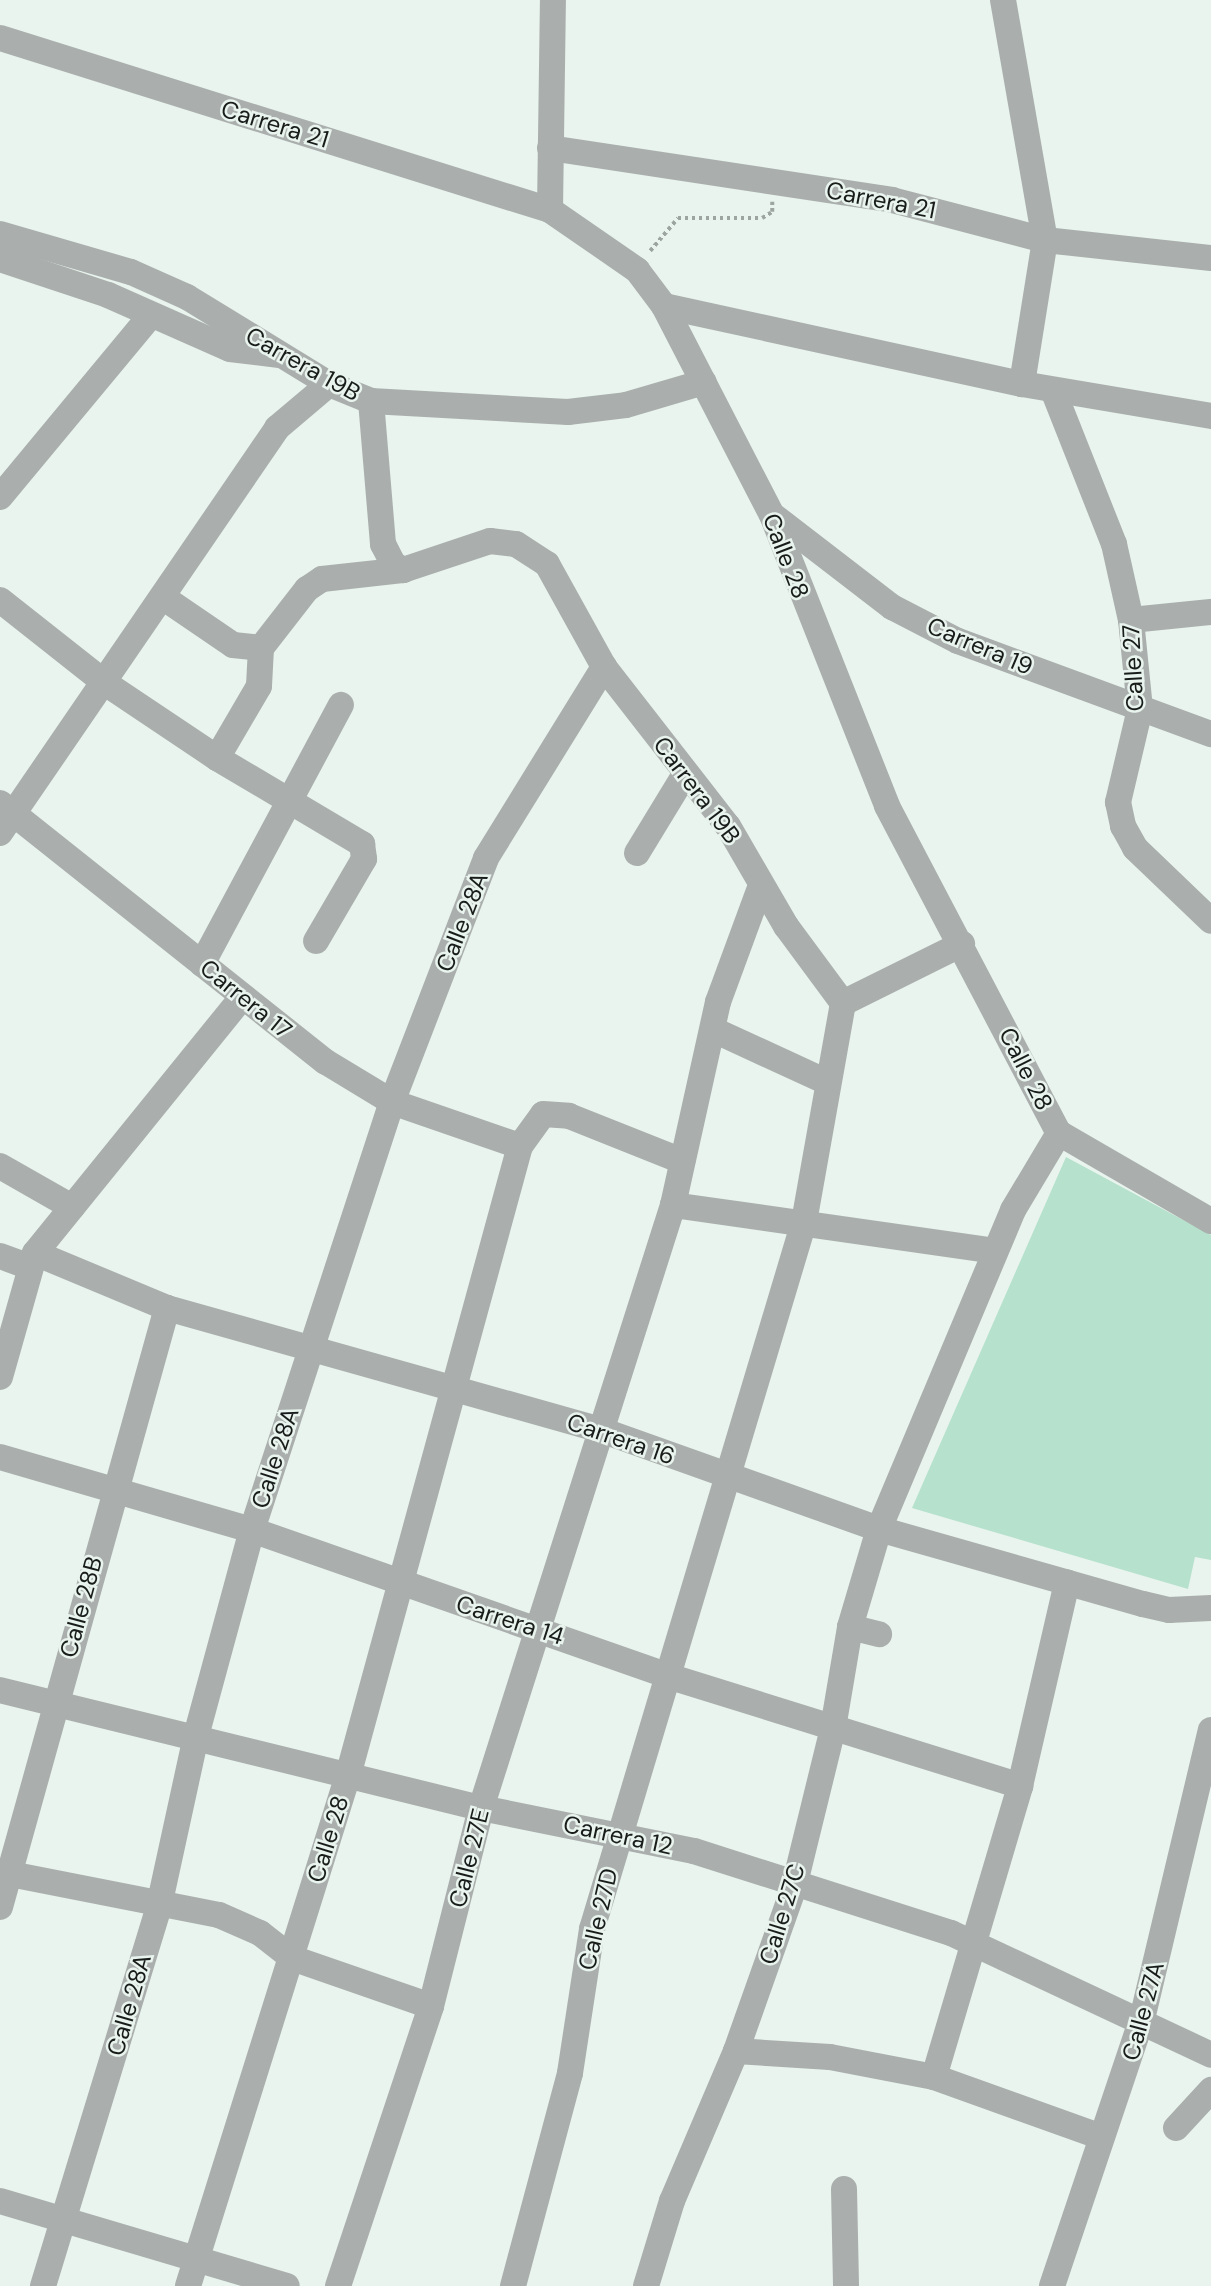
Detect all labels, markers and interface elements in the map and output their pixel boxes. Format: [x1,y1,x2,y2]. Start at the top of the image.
street label: Carrera 21 [218,94,332,154]
street label: Carrera 21 [824,175,938,225]
street label: Carrera 19B [241,321,365,407]
street label: Calle 28 [757,509,815,603]
street label: Carrera 19 [923,611,1037,681]
street label: Calle 27 [1116,624,1150,712]
street label: Carrera 19B [647,731,747,849]
street label: Calle 28A [430,868,494,976]
street label: Carrera 17 [194,953,298,1045]
street label: Calle 28 [993,1023,1059,1115]
street label: Calle 28A [245,1404,305,1512]
street label: Carrera 16 [563,1407,679,1471]
street label: Calle 28B [54,1553,108,1661]
street label: Carrera 14 [452,1589,568,1651]
street label: Calle 28 [301,1792,355,1886]
street label: Calle 27E [443,1806,495,1910]
street label: Carrera 12 [561,1809,675,1861]
street label: Calle 27C [753,1860,811,1968]
street label: Calle 27D [572,1865,624,1973]
street label: Calle 28A [101,1951,157,2059]
street label: Calle 27A [1116,1958,1170,2064]

